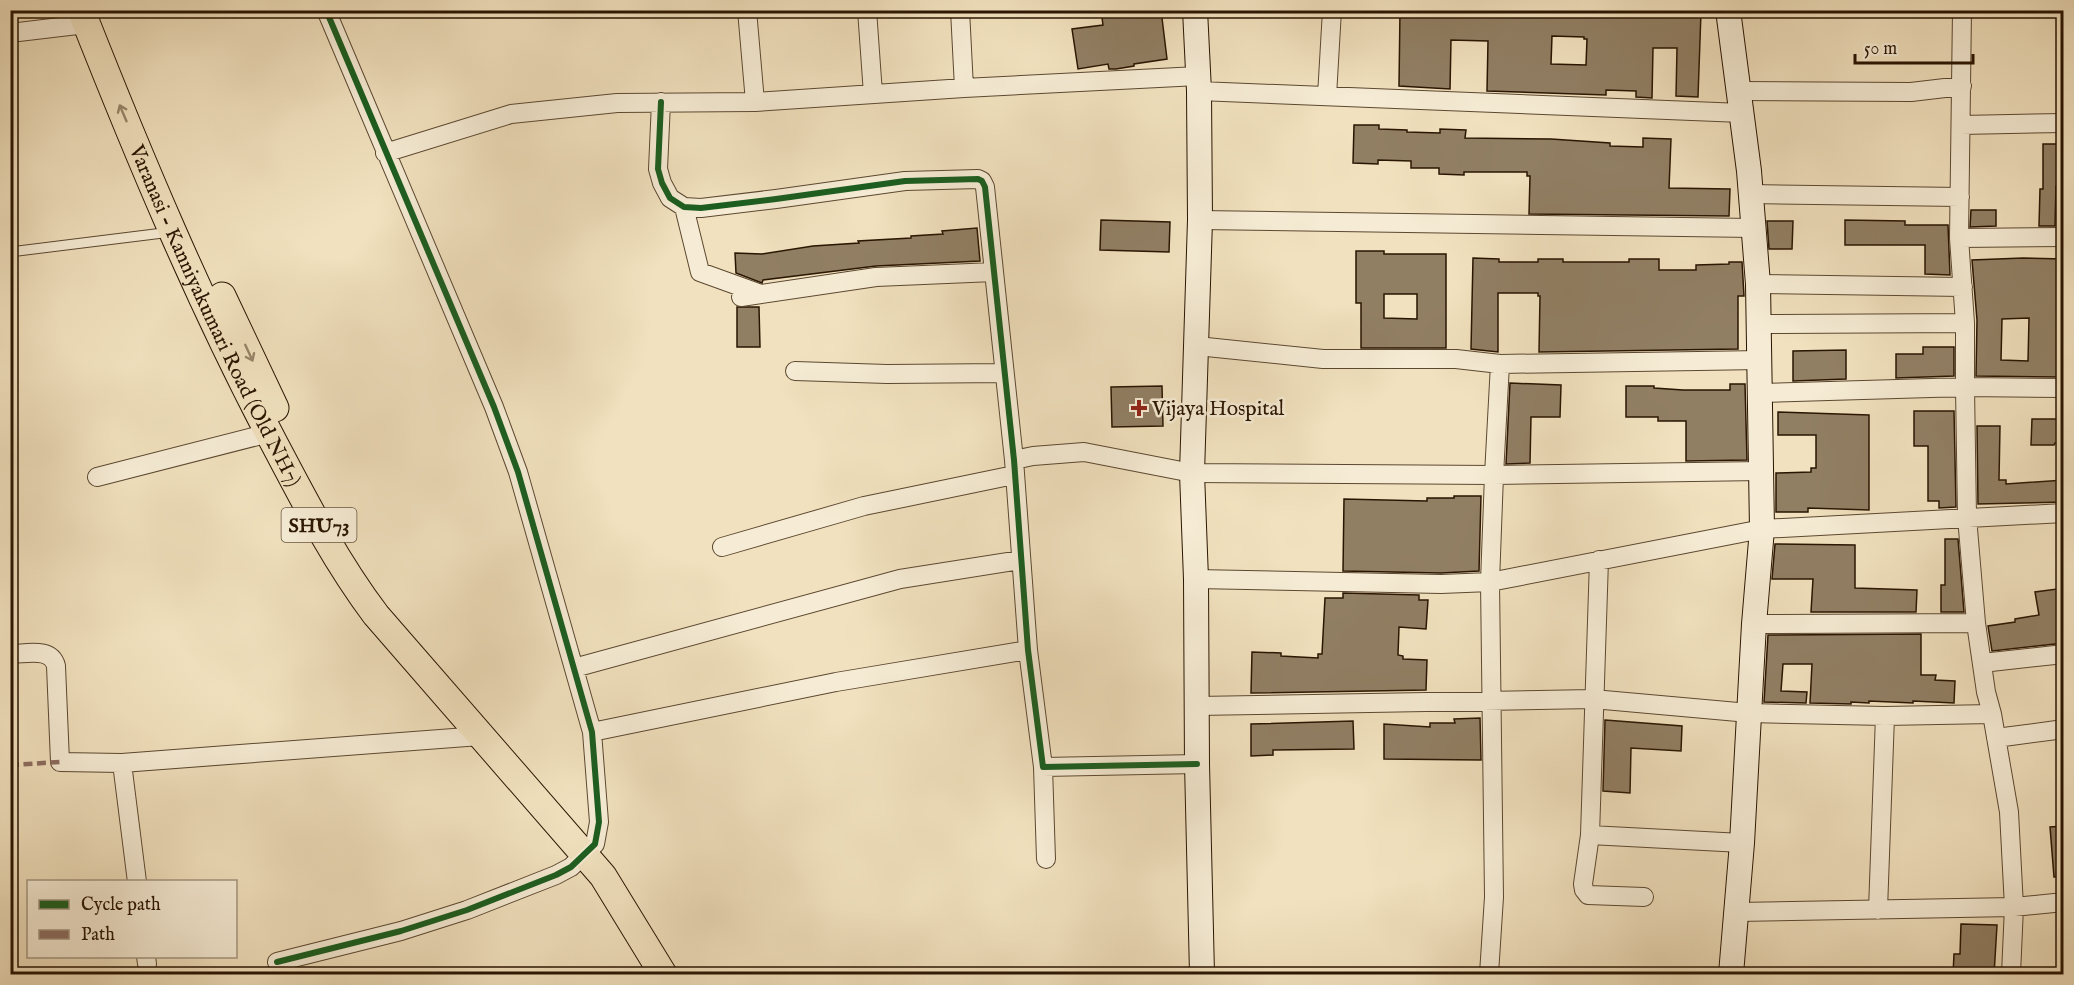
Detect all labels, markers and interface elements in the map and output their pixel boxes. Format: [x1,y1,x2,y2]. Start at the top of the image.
scale bar [1855,27,1974,65]
text: 50 m [1864,38,1897,61]
one-way arrow [117,104,128,123]
street label: Varanasi - Kanniyakumari Road (Old NH7) [122,140,307,492]
one-way arrow [243,344,255,362]
place label: Vijaya Hospital [1151,396,1284,423]
marker: Vijaya Hospital [1130,399,1148,417]
road number: SHU73 [282,508,356,542]
legend [27,880,237,958]
text: Cycle path [81,894,161,917]
text: Path [81,924,115,947]

